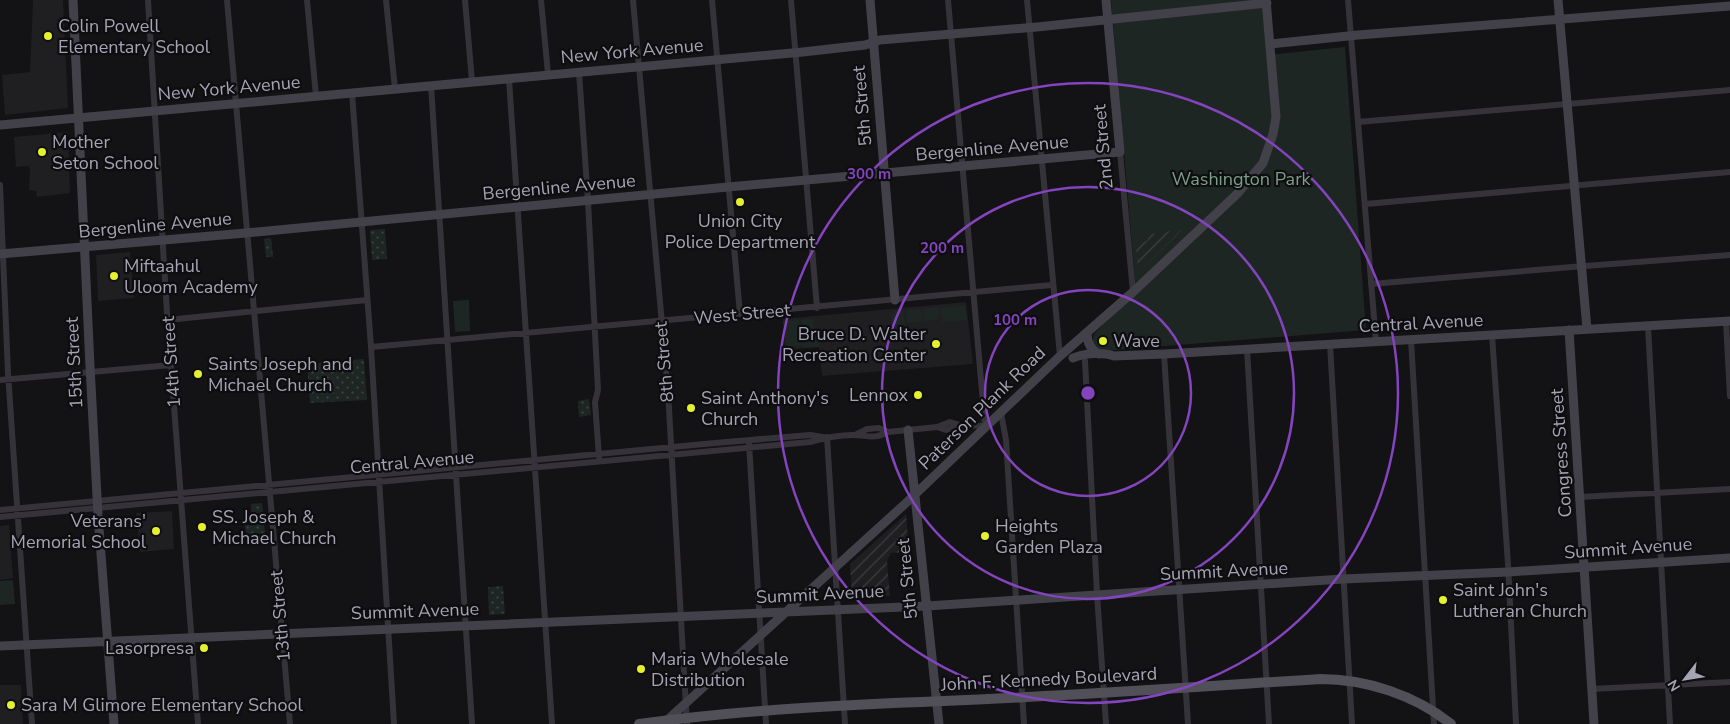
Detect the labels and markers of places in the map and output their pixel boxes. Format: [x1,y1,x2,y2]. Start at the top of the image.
place label: Colin Powell Elementary School [58,14,211,59]
marker: Colin Powell Elementary School [42,30,54,42]
place label: Mother Seton School [52,130,159,175]
marker: Mother Seton School [36,146,48,158]
marker: Union City Police Department [734,196,746,208]
place label: Union City Police Department [665,209,816,254]
place label: Miftaahul Uloom Academy [124,254,259,299]
marker: Miftaahul Uloom Academy [108,270,120,282]
place label: Bruce D. Walter Recreation Center [782,322,927,367]
place label: Wave [1113,329,1160,353]
marker: Wave [1097,335,1109,347]
marker: Bruce D. Walter Recreation Center [930,338,942,350]
place label: Saints Joseph and Michael Church [208,352,352,397]
marker: Saints Joseph and Michael Church [192,368,204,380]
place label: Lennox [849,383,909,407]
centre of rings [1079,384,1097,402]
place label: Saint Anthony's Church [701,386,829,431]
marker: Lennox [912,389,924,401]
marker: Saint Anthony's Church [685,402,697,414]
place label: SS. Joseph & Michael Church [212,505,337,550]
place label: Veterans' Memorial School [11,509,147,554]
place label: Heights Garden Plaza [995,514,1103,559]
marker: SS. Joseph & Michael Church [196,521,208,533]
marker: Veterans' Memorial School [150,525,162,537]
marker: Heights Garden Plaza [979,530,991,542]
place label: Saint John's Lutheran Church [1453,578,1587,623]
marker: Saint John's Lutheran Church [1437,594,1449,606]
place label: Lasorpresa [105,636,194,660]
marker: Lasorpresa [198,642,210,654]
place label: Maria Wholesale Distribution [651,647,789,692]
marker: Maria Wholesale Distribution [635,663,647,675]
place label: Sara M Glimore Elementary School [21,693,304,717]
marker: Sara M Glimore Elementary School [5,699,17,711]

